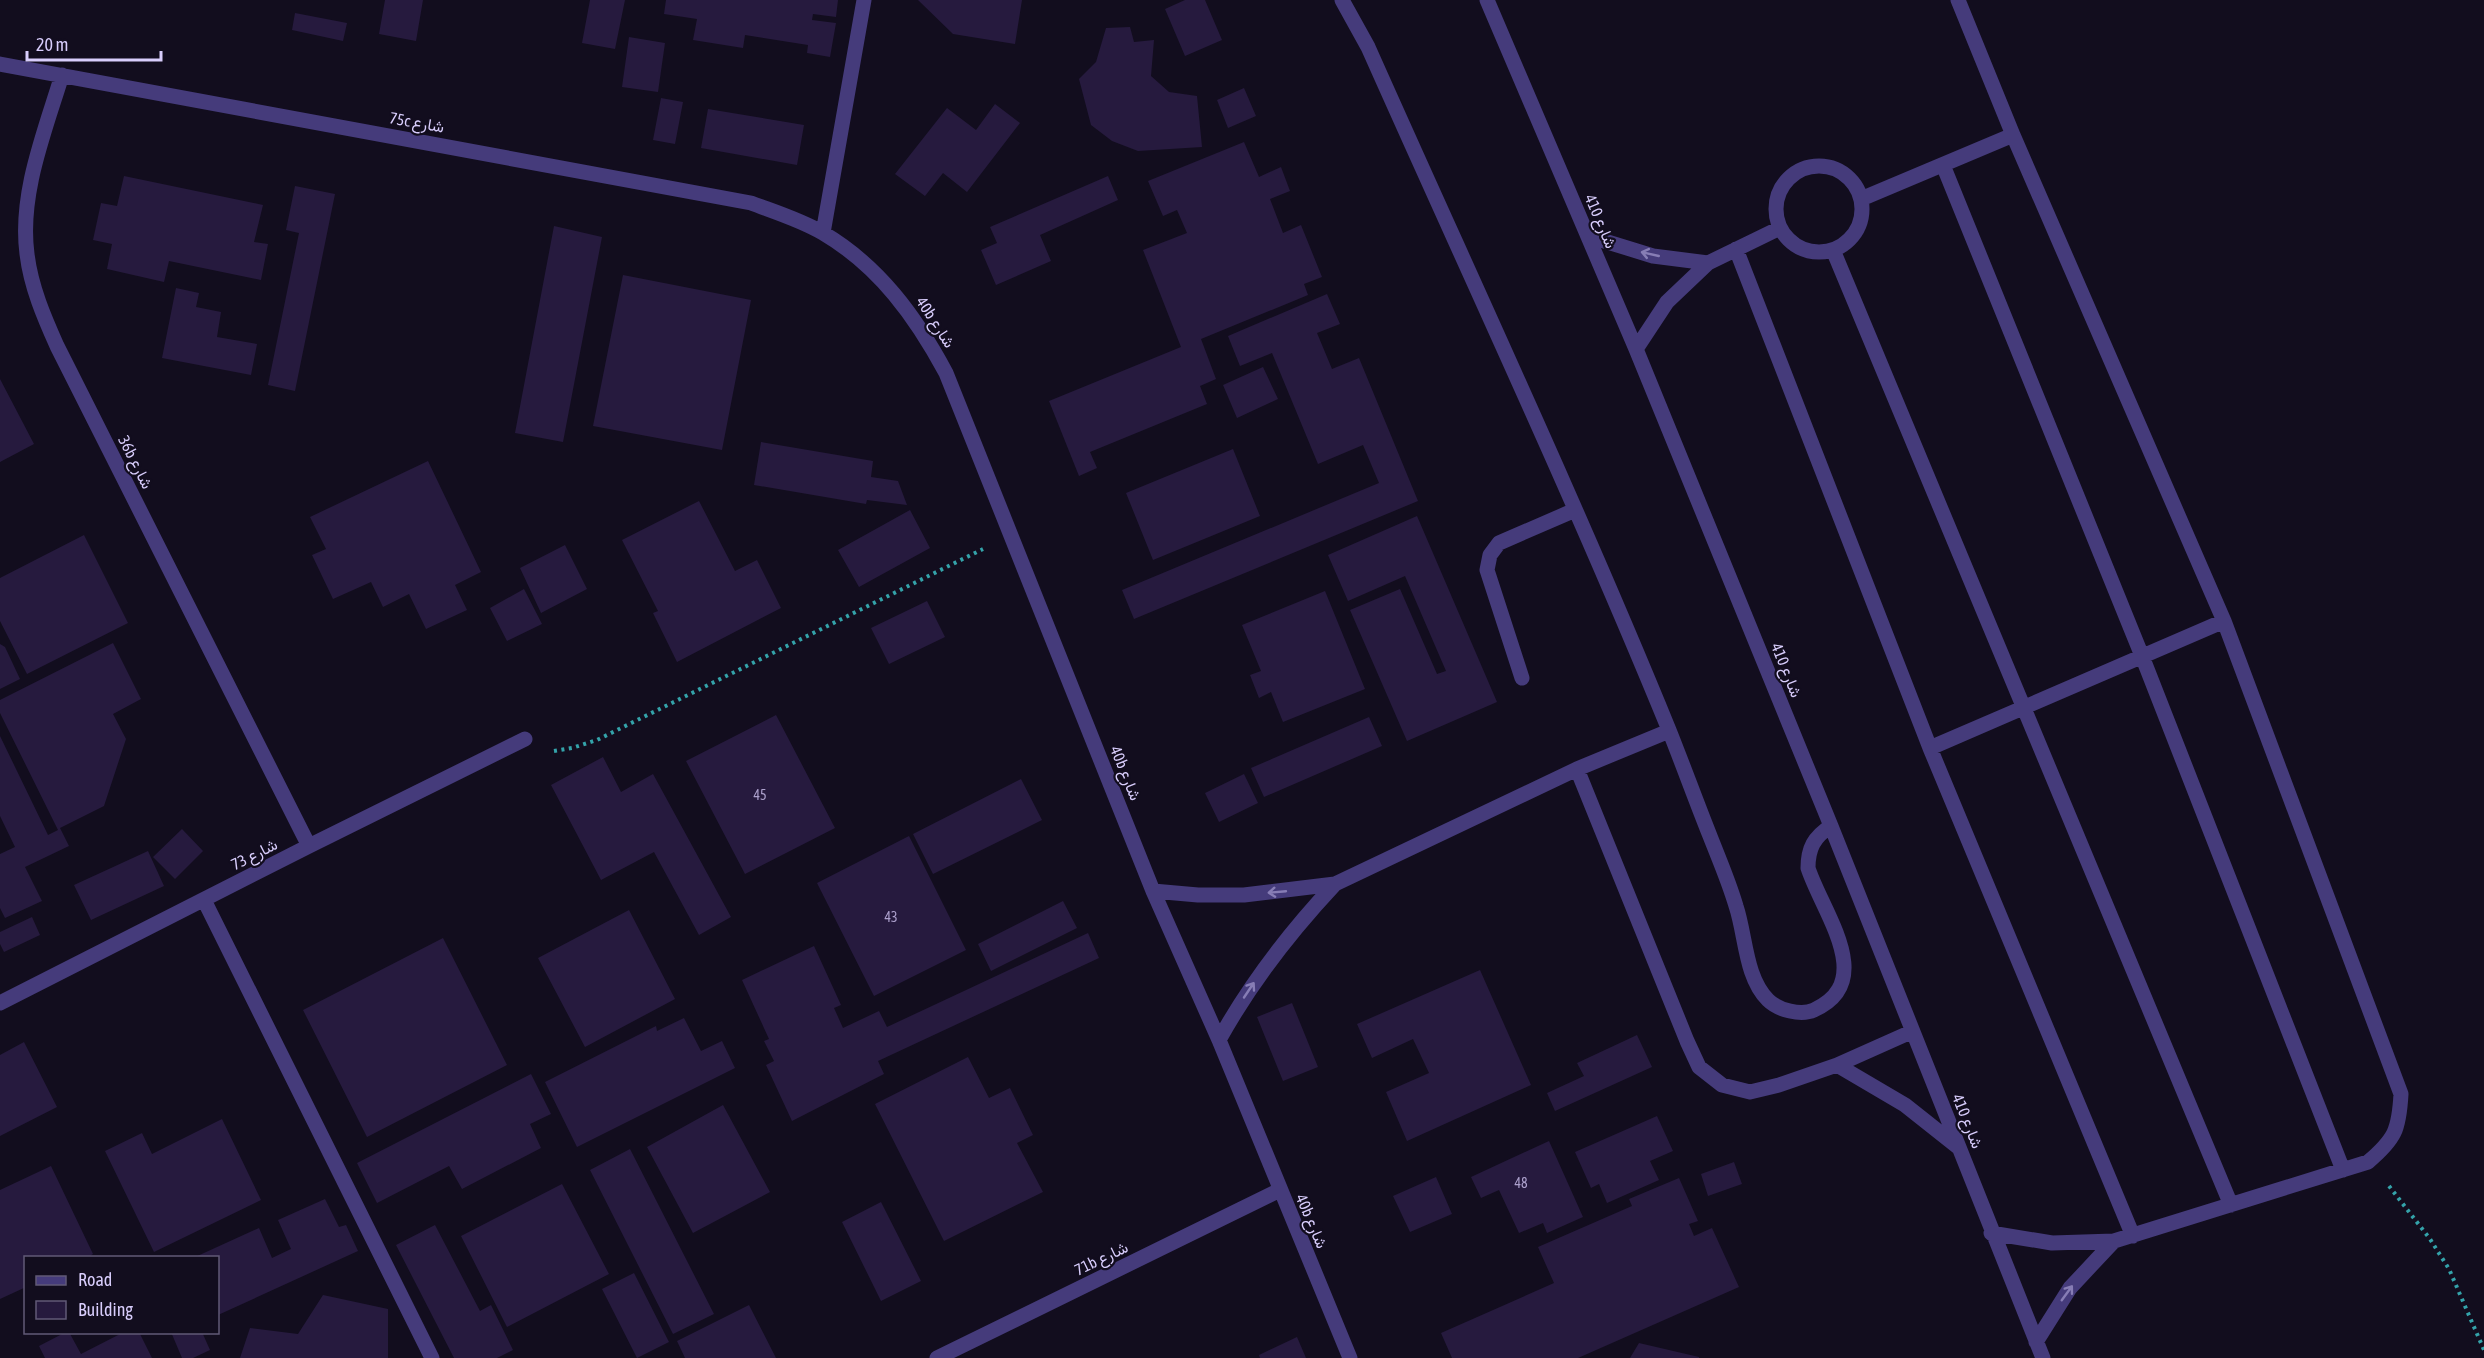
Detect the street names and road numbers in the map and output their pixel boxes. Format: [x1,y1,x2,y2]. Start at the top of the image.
street label: 75c شارع [388,108,446,139]
street label: شارع 410 [1579,191,1620,252]
street label: 40b شارع [910,293,959,352]
street label: 36b شارع [112,433,157,493]
street label: شارع 410 [1765,640,1806,701]
street label: 40b شارع [1104,743,1145,804]
street label: شارع 73 [228,835,281,876]
street label: شارع 410 [1946,1091,1987,1152]
street label: 40b شارع [1290,1191,1331,1252]
street label: 71b شارع [1071,1237,1132,1281]

